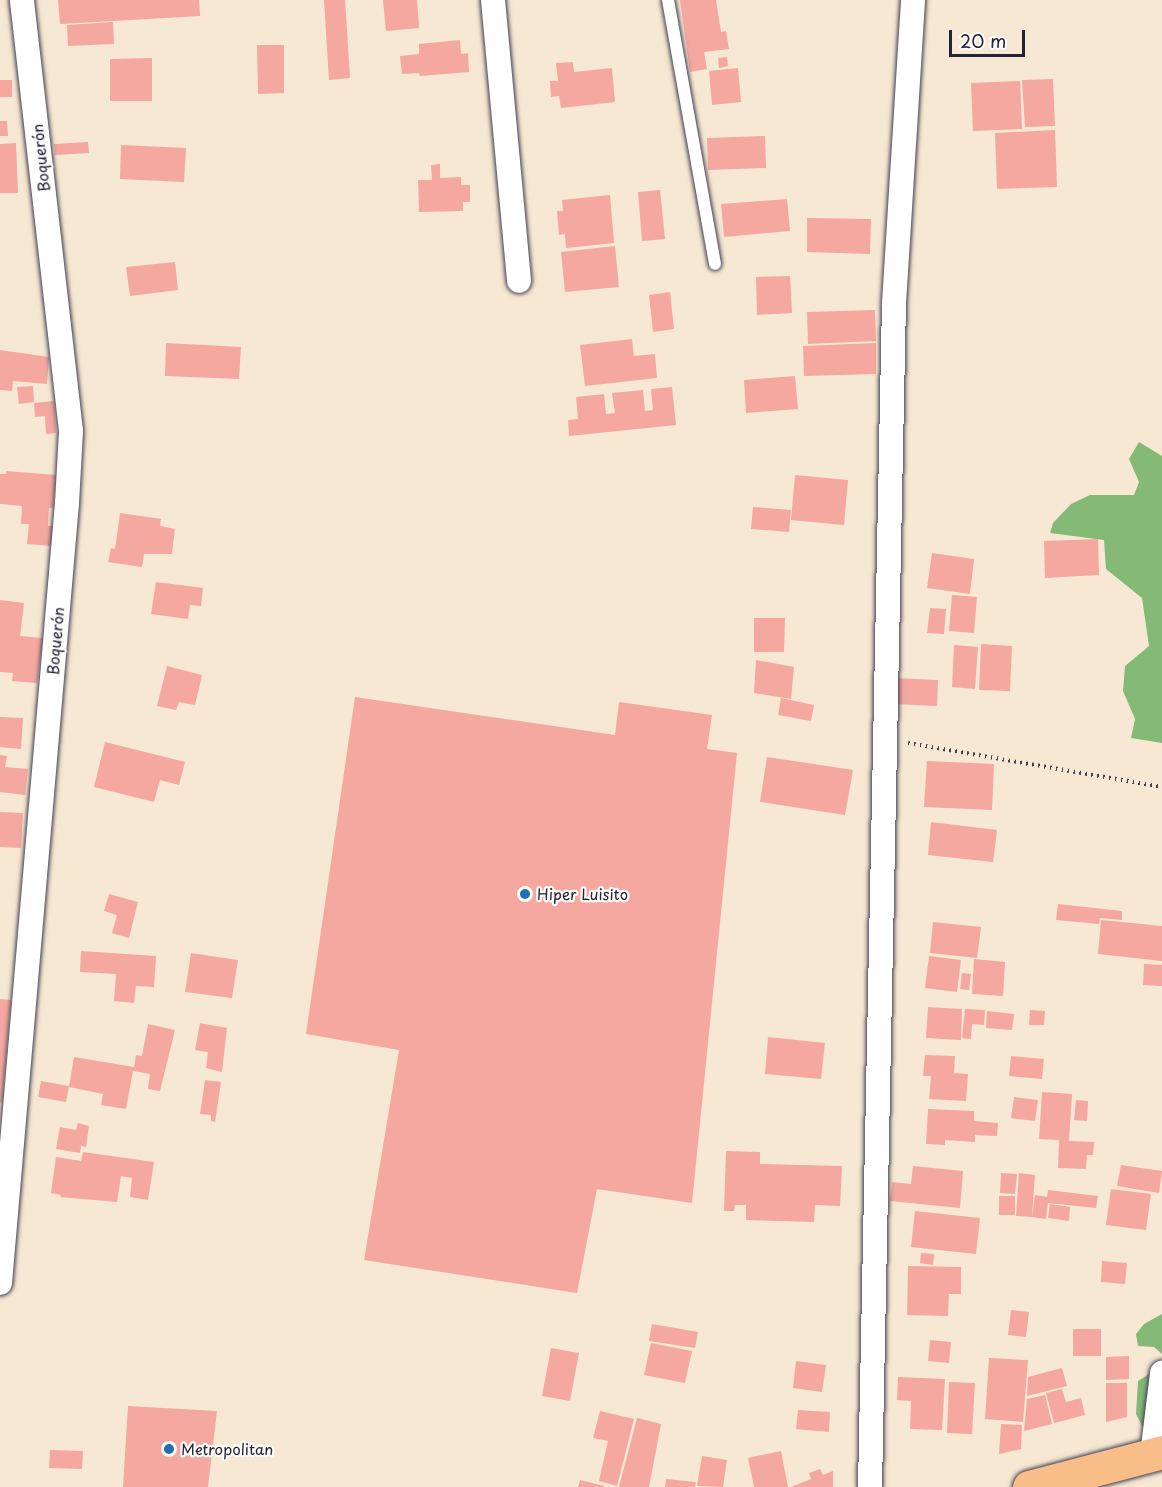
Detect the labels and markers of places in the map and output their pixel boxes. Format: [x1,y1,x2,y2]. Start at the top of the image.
place label: Hiper Luisito [537,885,629,903]
marker: Hiper Luisito [518,887,532,901]
place label: Metropolitan [181,1440,273,1458]
marker: Metropolitan [162,1442,176,1456]

